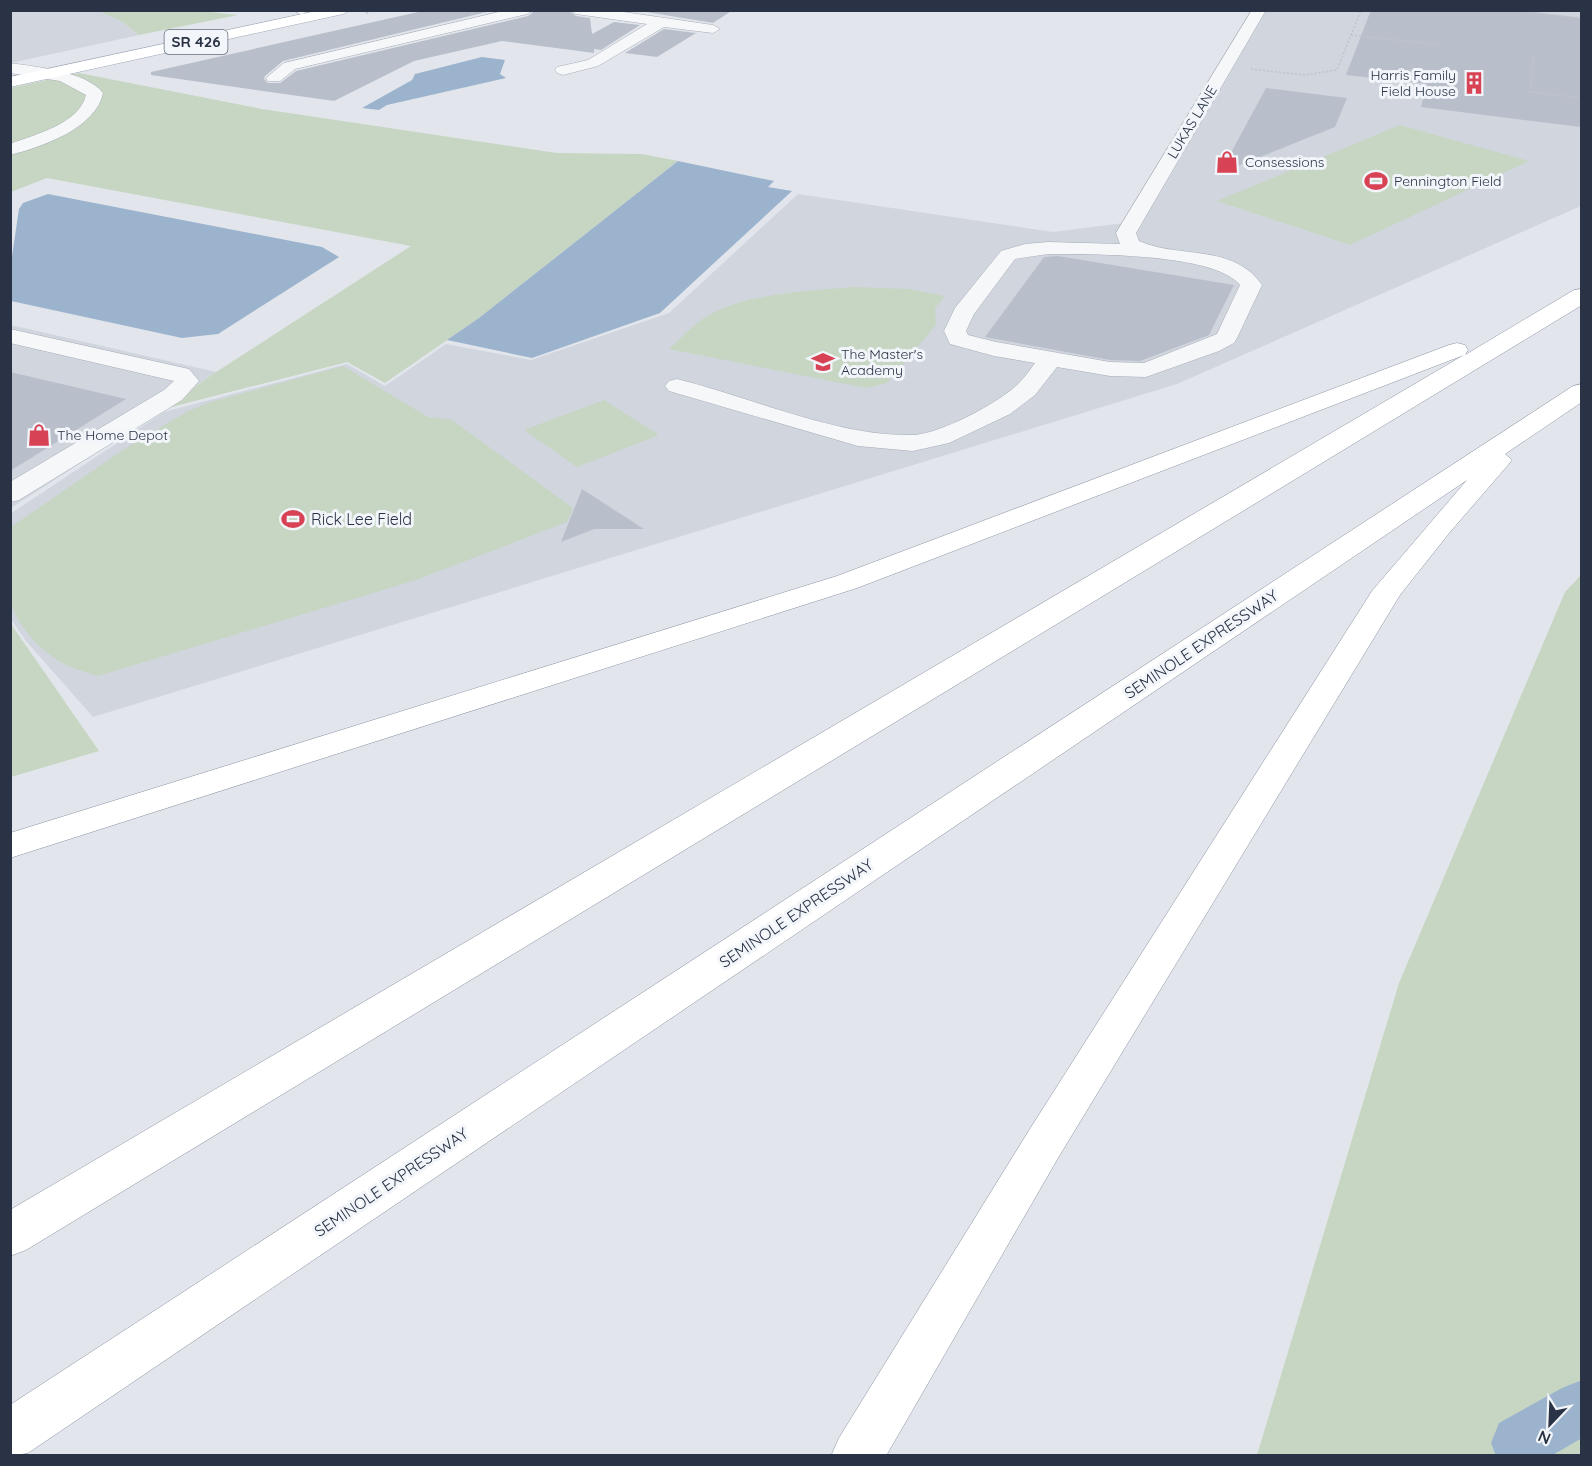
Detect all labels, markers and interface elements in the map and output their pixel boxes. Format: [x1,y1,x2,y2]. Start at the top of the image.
road number: SR 426 [164,30,228,54]
place label: Harris Family Field House [1370,66,1456,100]
building icon: Harris Family Field House [1461,70,1487,96]
street label: LUKAS LANE [1163,82,1221,162]
shop icon: Consessions [1214,149,1240,175]
place label: Consessions [1245,153,1324,171]
sports icon: Pennington Field [1363,168,1389,194]
place label: Pennington Field [1394,172,1502,190]
place label: The Master's Academy [841,345,923,379]
school or university icon: The Master's Academy [810,349,836,375]
shop icon: The Home Depot [26,422,52,448]
place label: The Home Depot [57,426,168,444]
sports icon: Rick Lee Field [280,506,306,532]
place label: Rick Lee Field [311,509,412,529]
street label: SEMINOLE EXPRESSWAY [1120,585,1282,703]
street label: SEMINOLE EXPRESSWAY [715,854,877,972]
street label: SEMINOLE EXPRESSWAY [310,1123,472,1241]
north arrow [1520,1394,1580,1454]
text: N [1535,1426,1553,1449]

